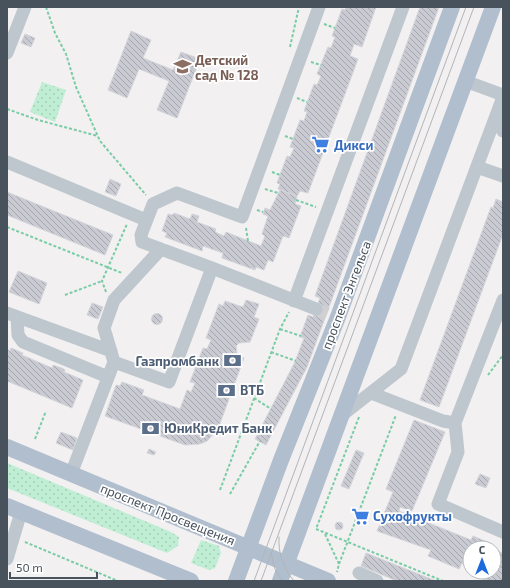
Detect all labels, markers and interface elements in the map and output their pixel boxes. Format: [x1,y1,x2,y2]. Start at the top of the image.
place label: Детский сад № 128 [195,52,259,83]
school or university icon: Детский сад № 128 [172,57,192,77]
supermarket icon: Дикси [311,135,331,155]
place label: Дикси [334,137,373,153]
street label: проспект Энгельса [318,238,374,352]
bank icon: Газпромбанк [222,351,242,371]
place label: Газпромбанк [135,353,220,369]
bank icon: ВТБ [217,380,237,400]
place label: ВТБ [240,382,264,398]
bank icon: ЮниКредит Банк [141,418,161,438]
place label: ЮниКредит Банк [164,420,273,436]
street label: проспект Просвещения [98,480,238,548]
supermarket icon: Сухофрукты [350,506,370,526]
place label: Сухофрукты [373,508,452,524]
north arrow [462,540,502,580]
text: С [479,543,486,556]
scale bar [10,554,97,580]
text: 50 m [16,560,43,574]

